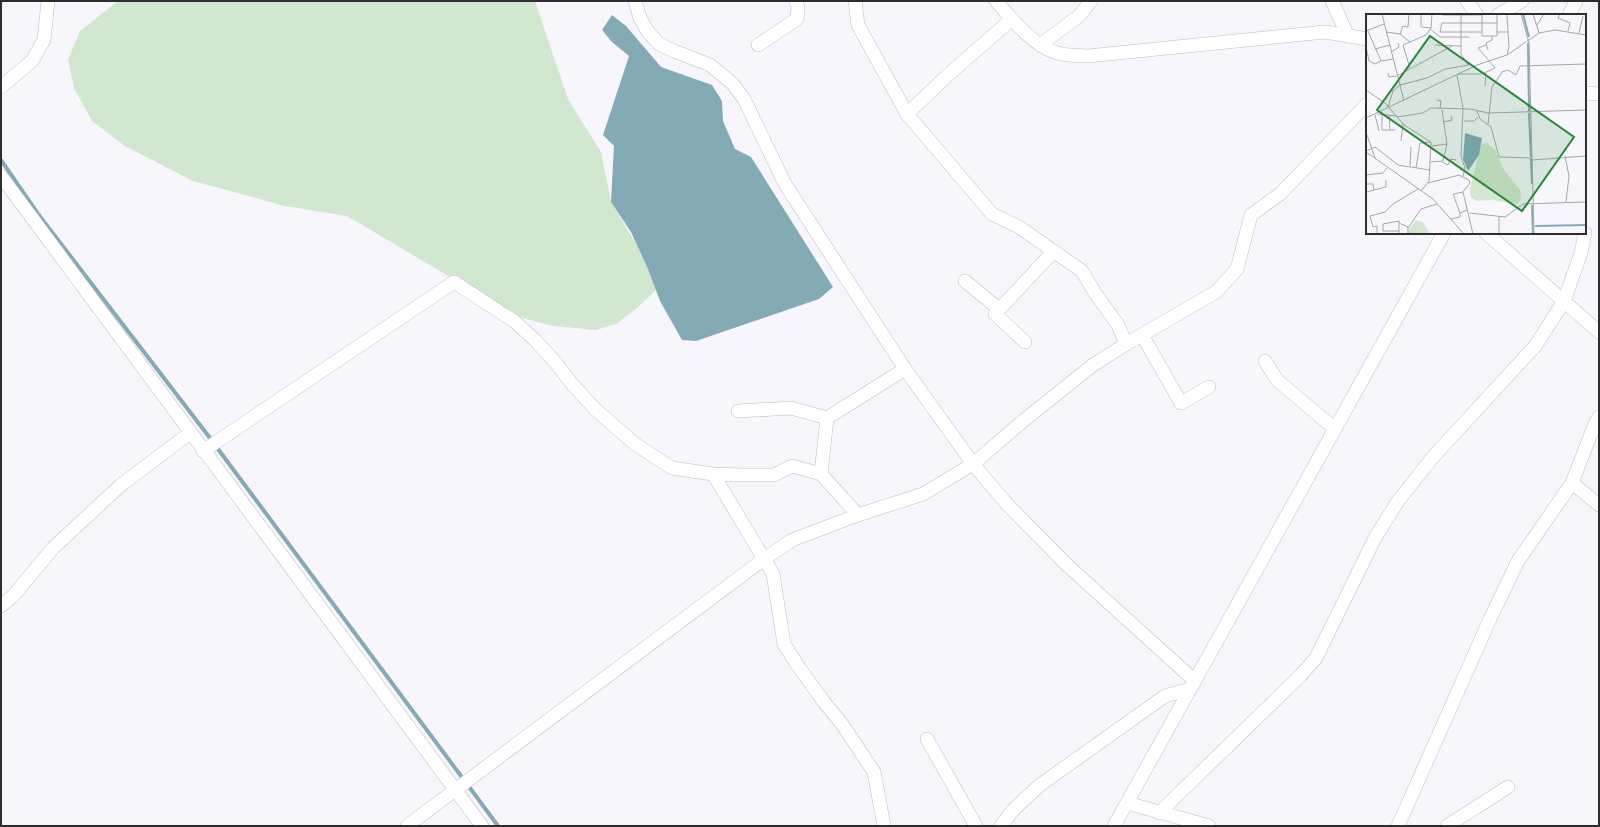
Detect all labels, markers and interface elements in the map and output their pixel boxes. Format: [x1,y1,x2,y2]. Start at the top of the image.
inset map [1366,14,1586,234]

